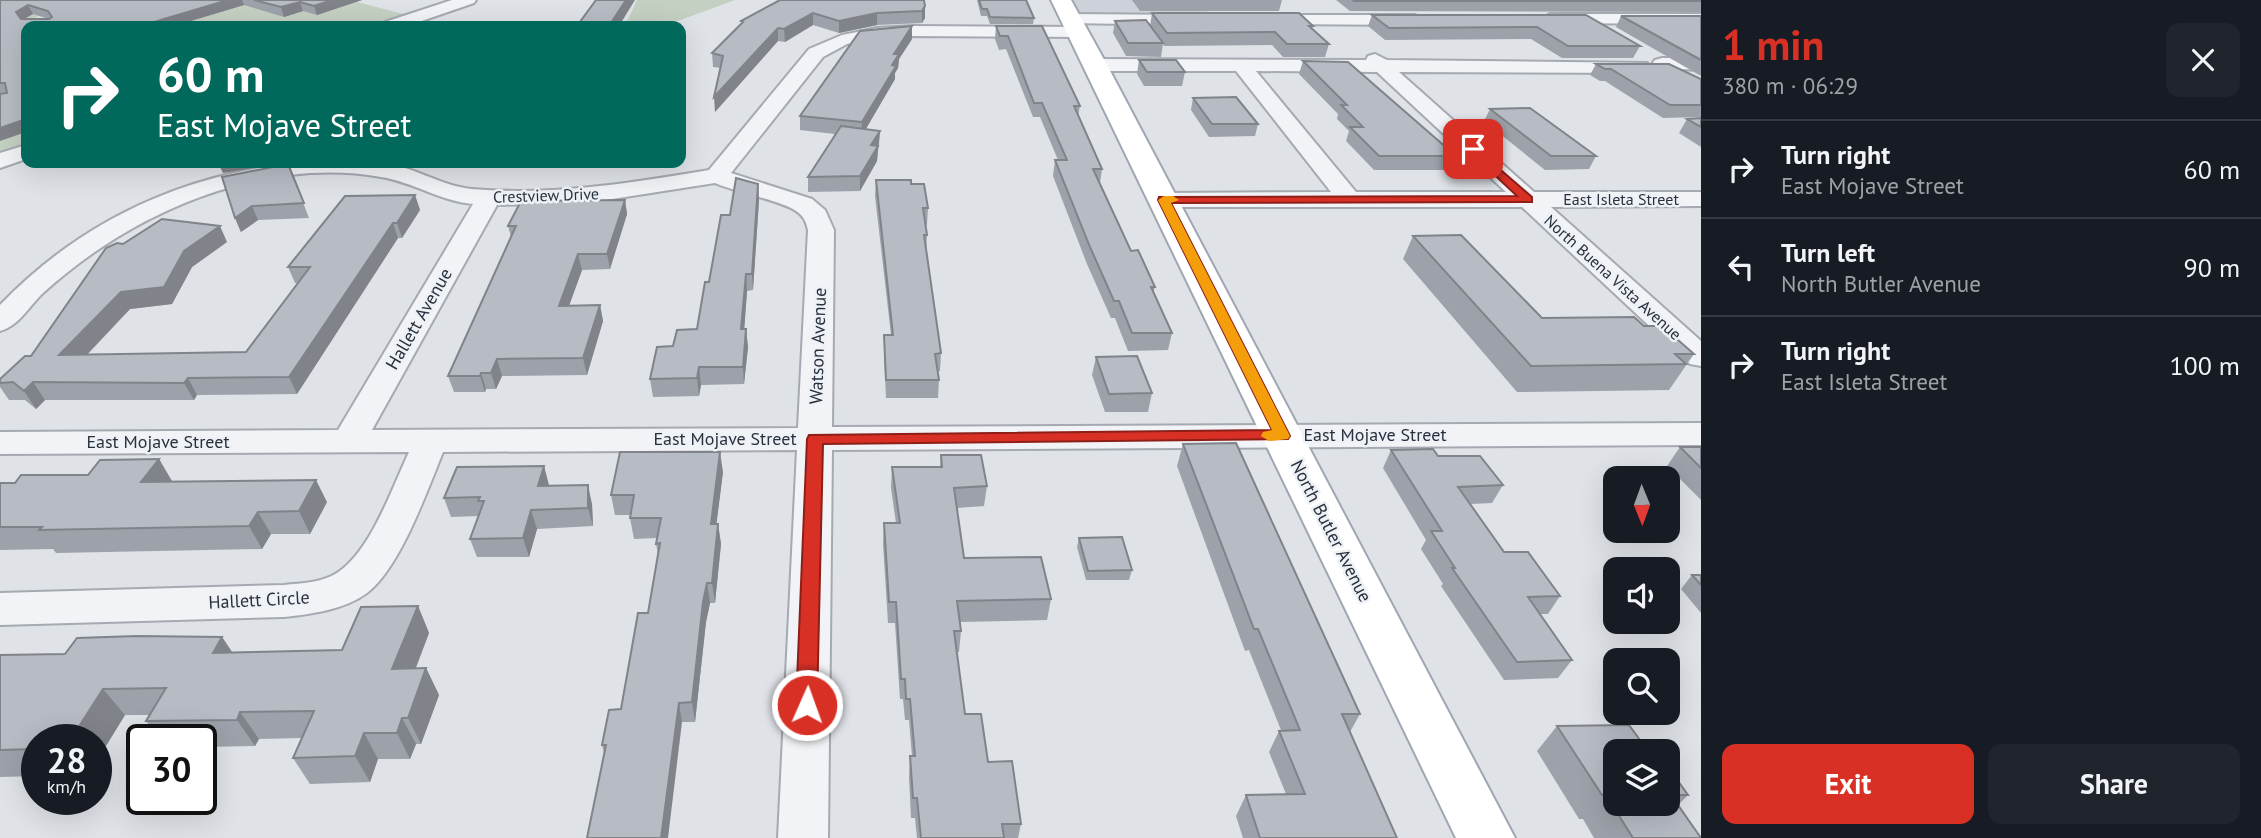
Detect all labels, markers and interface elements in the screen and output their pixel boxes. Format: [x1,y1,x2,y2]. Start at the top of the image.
text: 1 min [1722,17,1824,72]
button: close [2166,23,2240,97]
text: 60 m [157,42,264,106]
icon: right [42,49,133,140]
text: 380 m · 06:29 [1722,71,1858,100]
text: East Mojave Street [157,104,411,146]
pin [1443,119,1503,179]
icon: arrive [1454,130,1492,168]
text: Turn right [1781,138,1890,171]
icon: right [1722,150,1760,188]
text: 60 m [2184,153,2240,186]
text: East Mojave Street [1781,171,1964,200]
street label: Crestview Drive [493,183,599,207]
street label: East Isleta Street [1563,189,1679,209]
street label: North Buena Vista Avenue [1540,210,1686,344]
text: Turn left [1781,236,1875,269]
icon: left [1722,248,1760,286]
text: 90 m [2184,251,2240,284]
street label: Hallett Avenue [380,264,457,374]
text: North Butler Avenue [1781,269,1981,298]
street label: Watson Avenue [804,287,831,405]
text: Turn right [1781,334,1890,367]
icon: right [1722,346,1760,384]
text: 100 m [2169,349,2240,382]
text: East Isleta Street [1781,367,1947,396]
street label: East Mojave Street [1303,423,1447,446]
street label: East Mojave Street [653,427,797,450]
street label: East Mojave Street [86,430,230,453]
street label: North Butler Avenue [1286,456,1377,606]
north arrow [1603,466,1680,542]
map controls [1603,466,1680,816]
button: sound [1603,557,1680,634]
street label: Hallett Circle [208,585,310,614]
button: search [1603,648,1680,725]
position arrow [770,668,844,742]
speed limit sign: 30 [126,724,217,815]
text: 28 [47,737,86,783]
button: layers [1603,739,1680,816]
button: Exit [1722,744,1974,824]
button: Share [1988,744,2240,824]
text: km/h [47,775,86,798]

